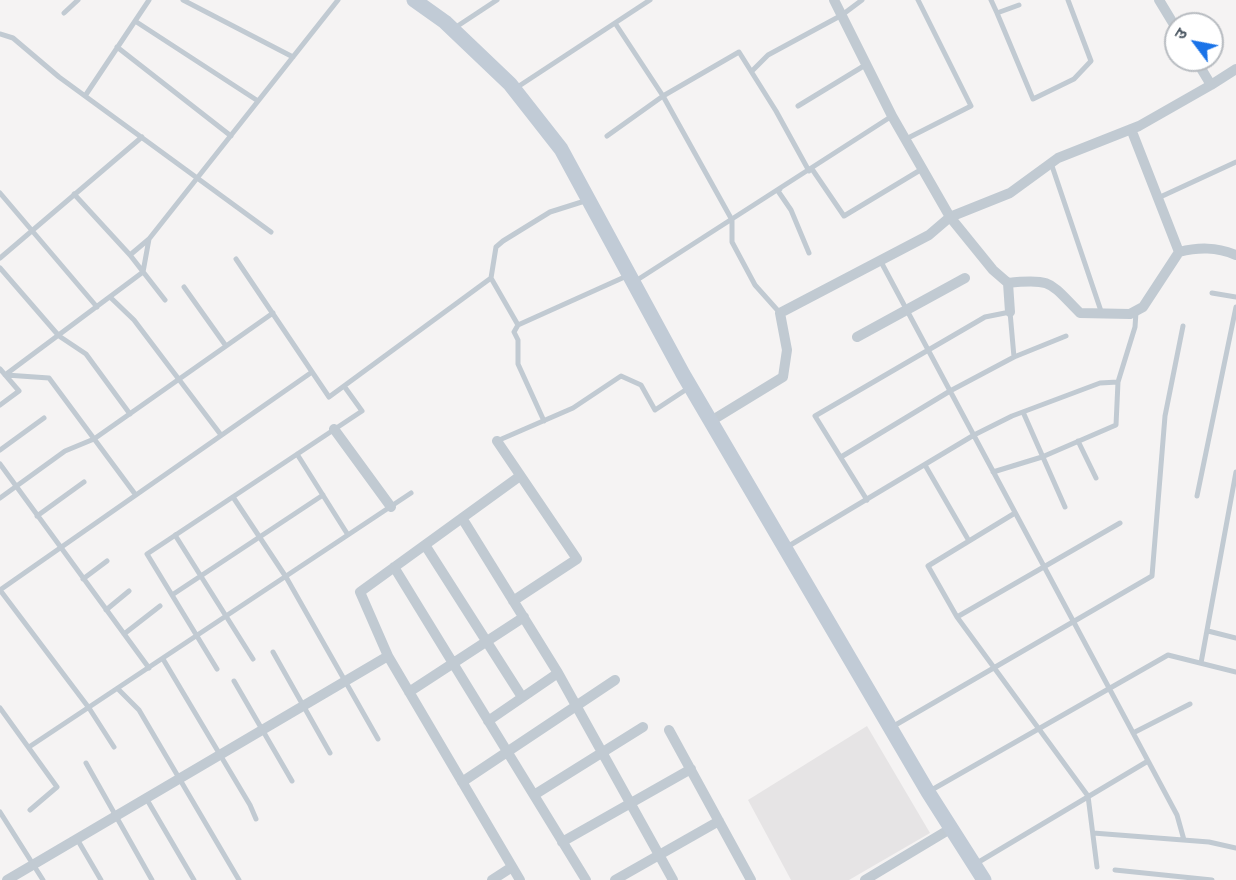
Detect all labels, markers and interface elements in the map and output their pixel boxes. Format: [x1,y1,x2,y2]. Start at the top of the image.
north arrow [1164,12,1224,72]
text: उ [1170,25,1191,42]

